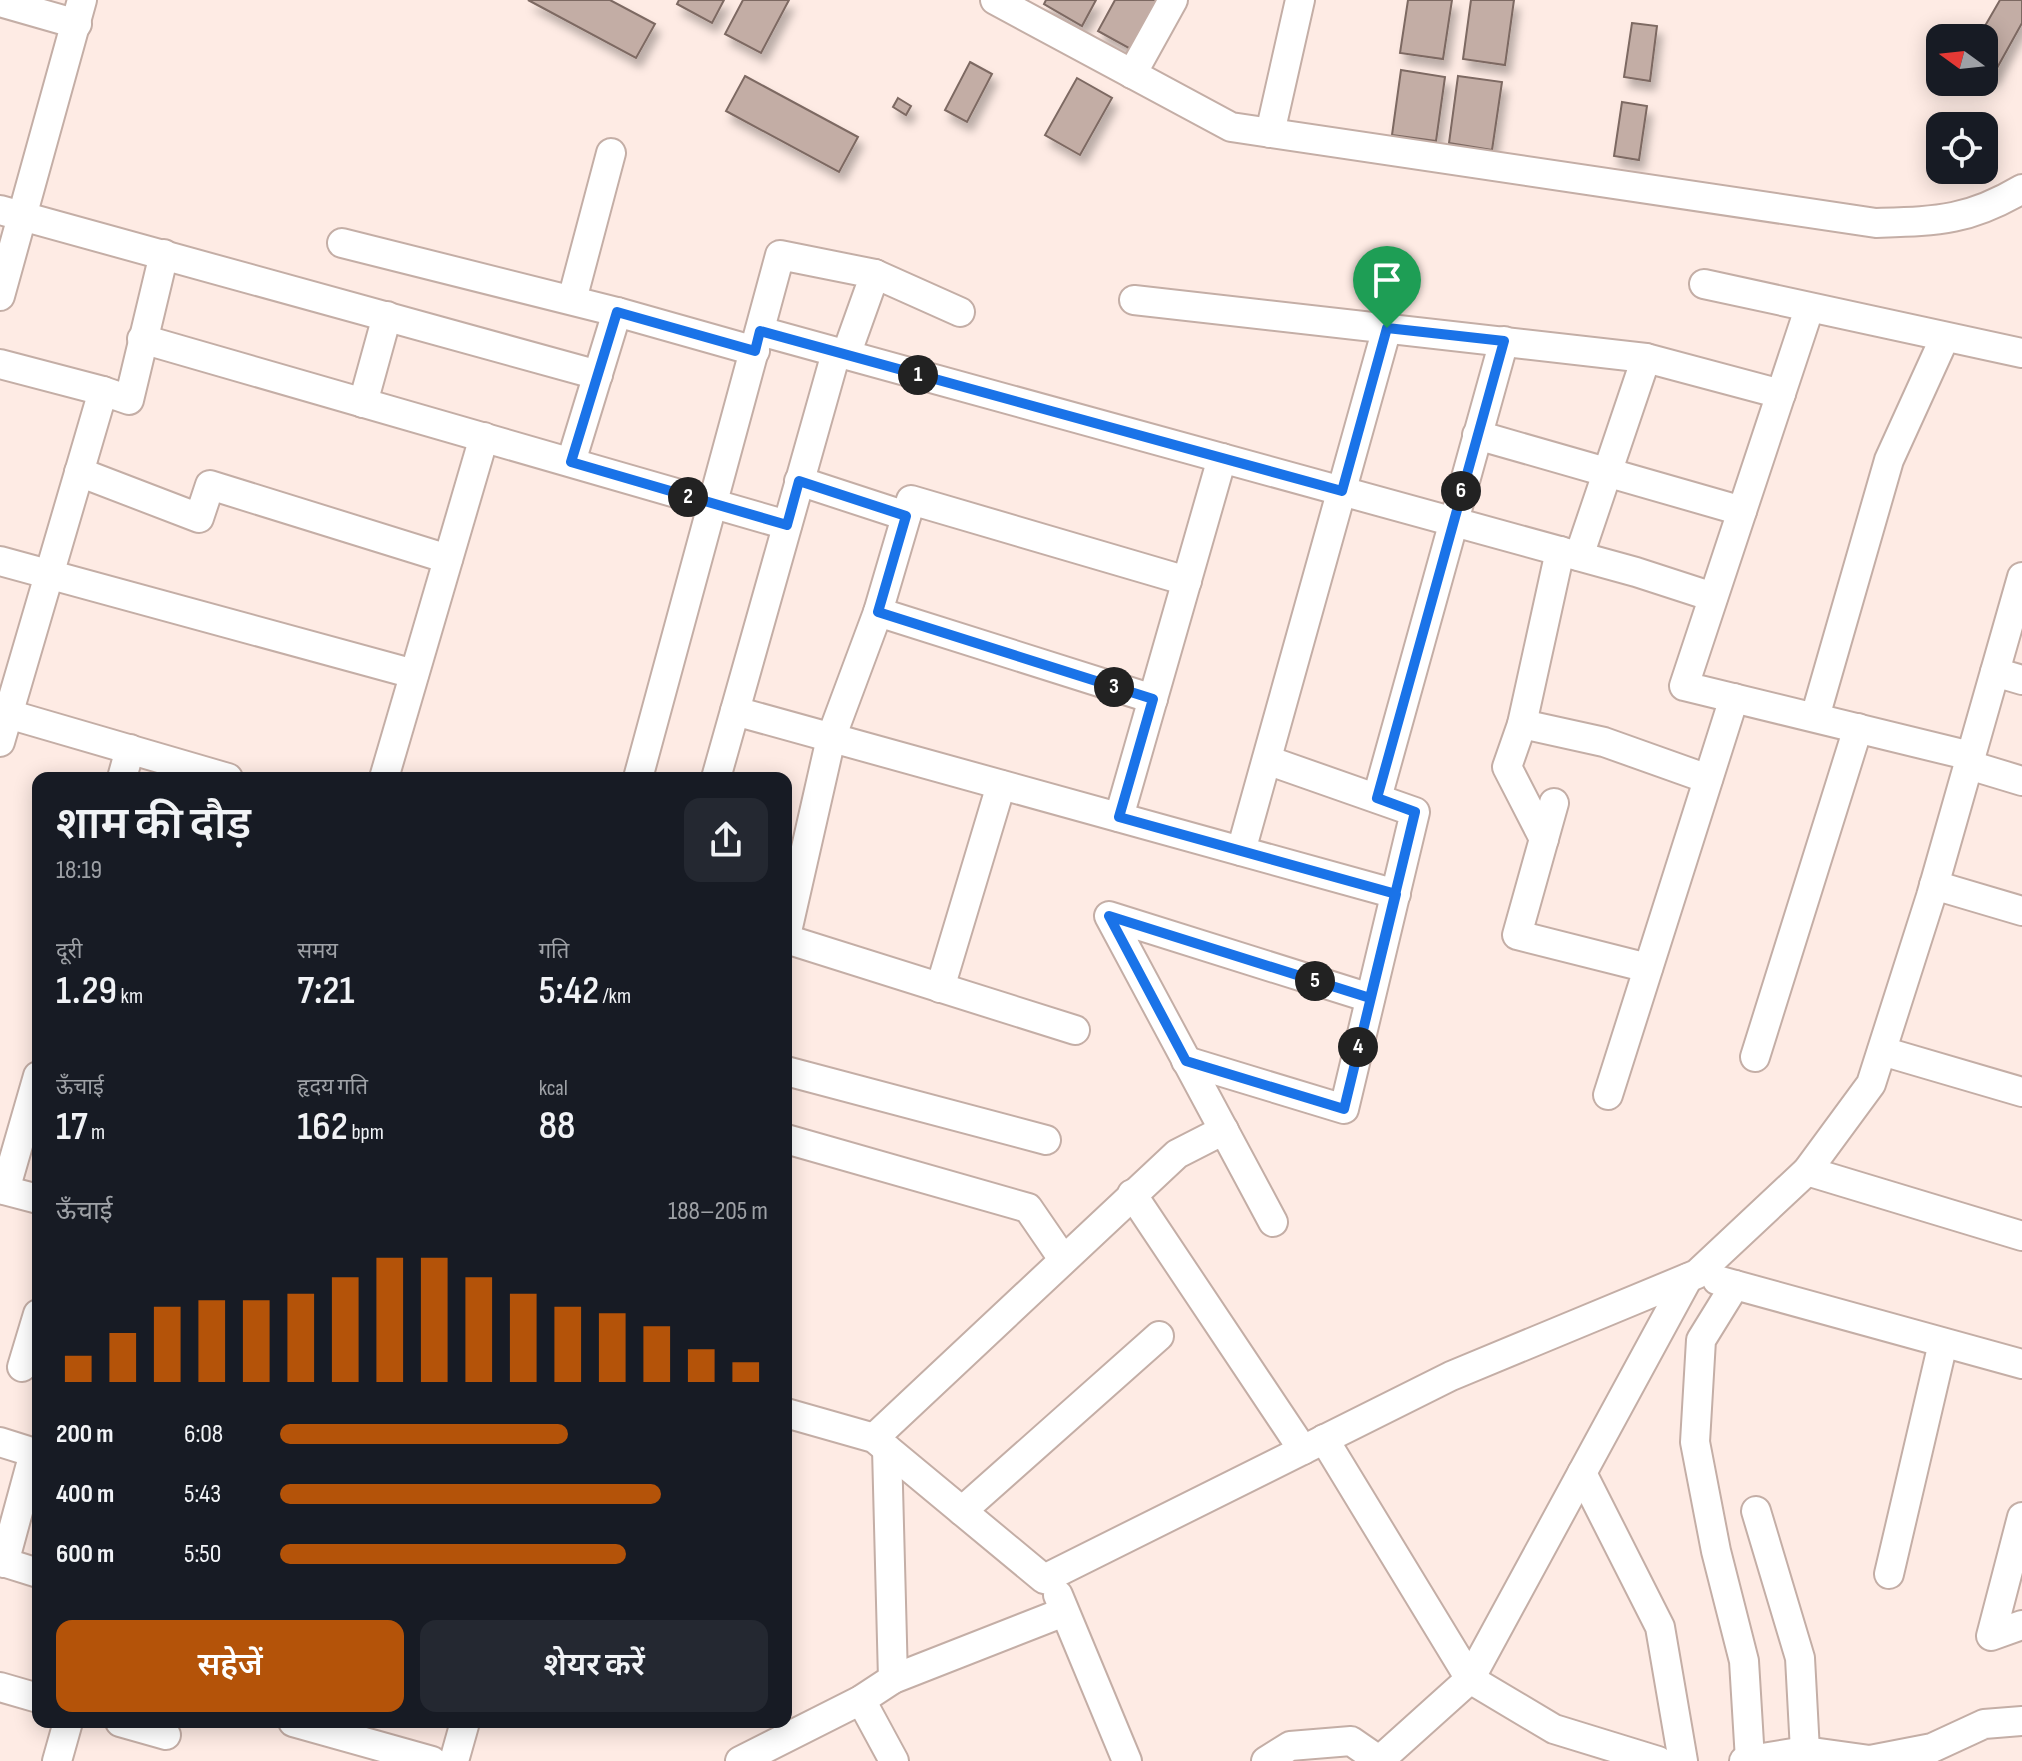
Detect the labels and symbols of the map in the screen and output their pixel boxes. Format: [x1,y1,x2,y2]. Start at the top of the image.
north arrow [1926,24,1998,96]
pin [1353,246,1421,328]
pin: 1 [898,355,938,395]
pin: 6 [1441,471,1481,511]
pin: 2 [668,477,708,517]
pin: 3 [1094,667,1134,707]
pin: 5 [1295,961,1335,1001]
pin: 4 [1338,1027,1378,1067]

